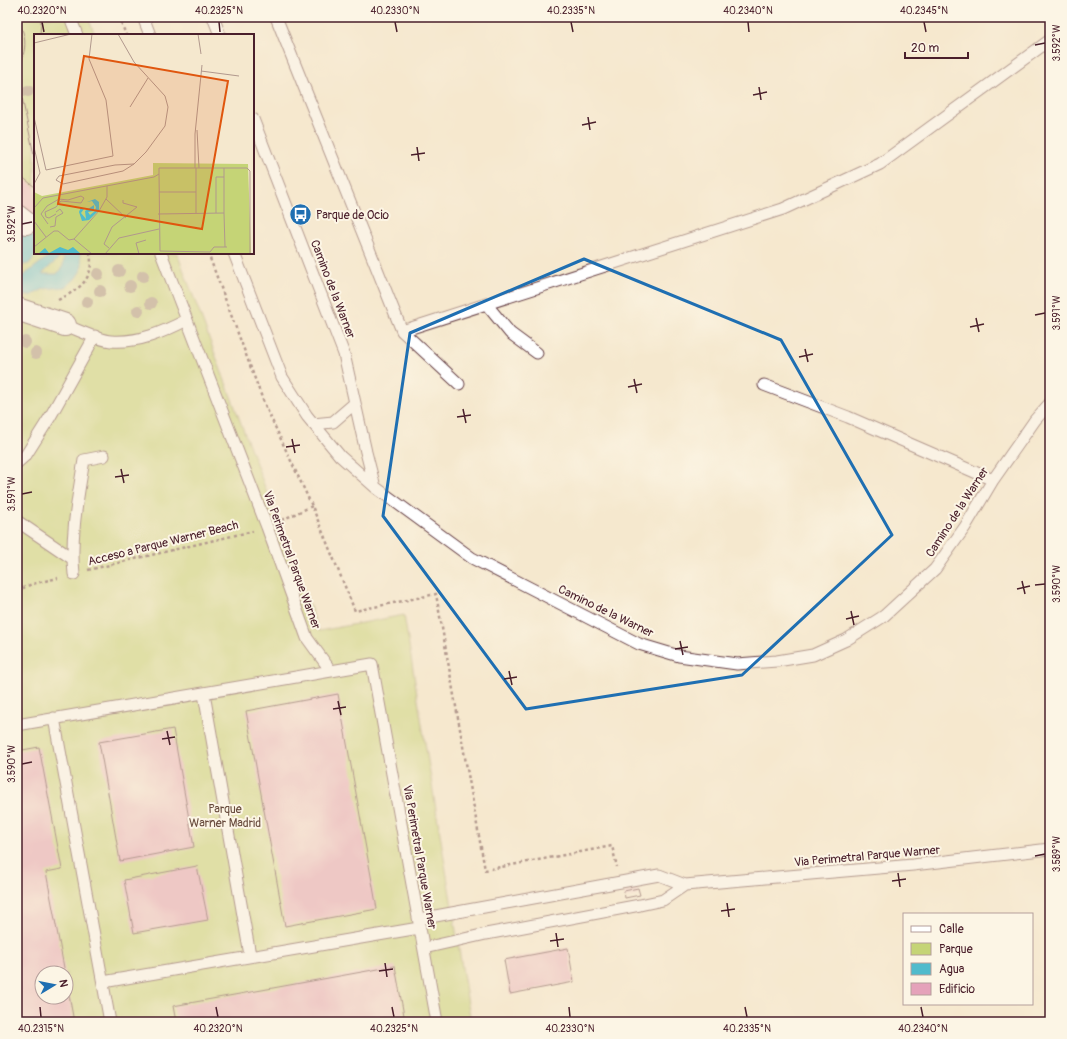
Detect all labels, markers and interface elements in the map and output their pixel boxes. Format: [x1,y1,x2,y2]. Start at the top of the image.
text: 40.2320°N [17,5,67,17]
text: 40.2325°N [195,5,243,17]
text: 40.2330°N [370,5,420,17]
text: 40.2335°N [547,5,595,17]
text: 40.2340°N [723,5,773,17]
text: 40.2345°N [900,5,948,17]
text: 3.592°W [1051,24,1063,61]
inset map [34,34,254,254]
scale bar [905,34,968,60]
text: 20 m [911,41,940,56]
bus stop icon: Parque de Ocio [287,202,313,228]
text: 3.592°W [6,205,18,242]
place label: Parque de Ocio [316,208,390,223]
street label: Camino de la Warner [307,238,358,341]
text: 3.591°W [1051,295,1063,331]
street label: Camino de la Warner [923,464,993,560]
text: 3.591°W [6,476,18,512]
street label: Via Perimetral Parque Warner [259,489,324,632]
street label: Acceso a Parque Warner Beach [86,517,240,569]
text: 3.590°W [1051,564,1063,603]
street label: Camino de la Warner [556,582,657,641]
text: 3.590°W [6,744,18,783]
street label: Via Perimetral Parque Warner [399,784,440,931]
park label: Parque Warner Madrid [189,802,261,831]
text: 3.589°W [1051,835,1063,872]
street label: Via Perimetral Parque Warner [794,843,941,870]
legend [903,913,1033,1005]
text: Calle [939,922,964,937]
text: Parque [939,942,973,957]
text: Agua [939,962,965,977]
north arrow [34,965,74,1005]
text: N [56,979,71,989]
text: Edificio [939,982,975,997]
text: 40.2315°N [18,1023,64,1035]
text: 40.2320°N [193,1023,243,1035]
text: 40.2325°N [370,1023,418,1035]
text: 40.2330°N [545,1023,595,1035]
text: 40.2335°N [723,1023,771,1035]
text: 40.2340°N [898,1023,948,1035]

